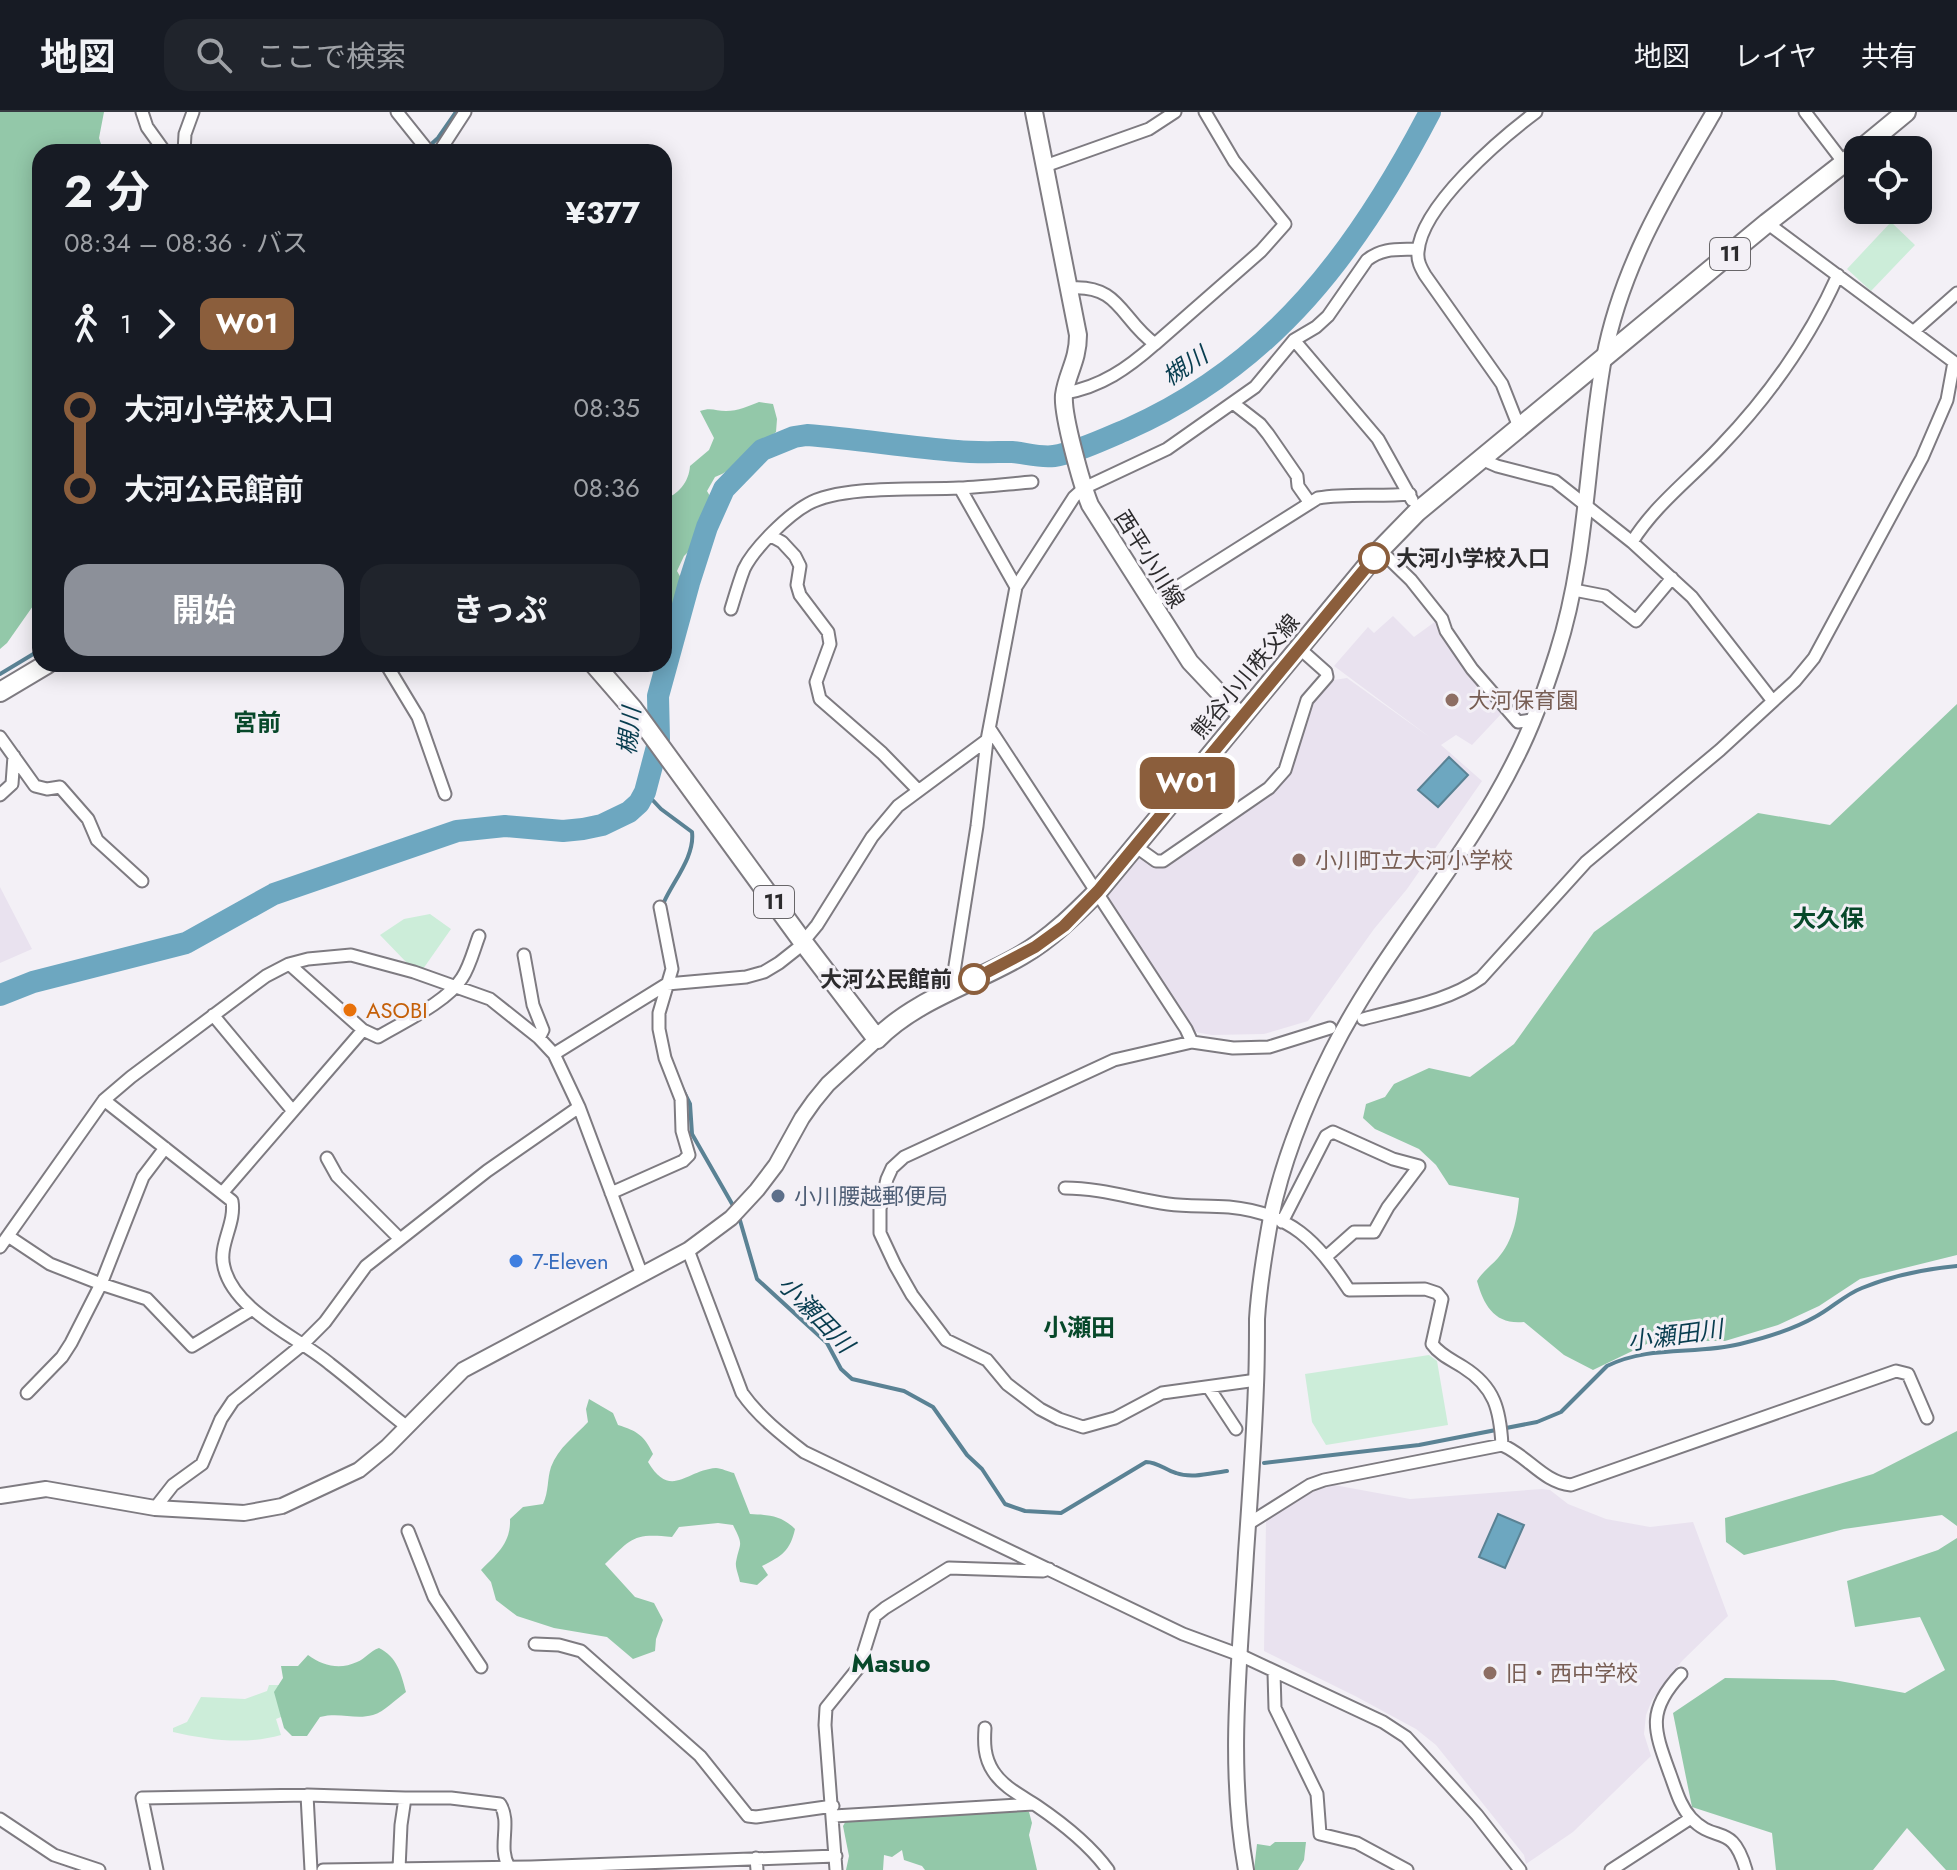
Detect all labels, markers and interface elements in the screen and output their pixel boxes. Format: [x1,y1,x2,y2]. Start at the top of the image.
search box [164,19,724,91]
text: 地図 [40,29,116,84]
icon: search [192,33,236,77]
text: ここで検索 [256,35,406,78]
text: 地図 [1634,36,1690,77]
text: レイヤ [1734,36,1817,77]
text: 共有 [1861,36,1917,77]
map controls [1844,136,1932,224]
button: locate [1844,136,1932,224]
text: 2 分 [64,160,150,224]
text: ¥377 [566,191,640,234]
text: 08:34 – 08:36 · バス [64,224,308,262]
road number: 11 [1710,238,1750,270]
icon: walk [64,302,108,346]
icon: forward [144,302,188,346]
text: W01 [216,303,278,344]
text: 1 [120,305,132,343]
water label: 槻川 [1155,336,1217,394]
text: 大河小学校入口 [124,388,334,431]
text: 08:35 [574,389,640,427]
text: 大河公民館前 [124,468,304,511]
text: 08:36 [573,469,640,507]
street label: 西平小川線 [1107,504,1193,614]
place label: 大河小学校入口 [1396,542,1550,574]
marker: 大河小学校入口 [1359,543,1389,573]
button: 開始 [64,564,344,656]
button: きっぷ [360,564,640,656]
street label: 熊谷小川秩父線 [1183,607,1307,745]
place label: 大河保育園 [1468,684,1578,716]
marker: 大河保育園 [1443,691,1461,709]
water label: 槻川 [609,702,649,757]
district label: 宮前 [233,705,281,740]
line badge: W01 [1141,757,1233,809]
text: W01 [1156,762,1218,803]
place label: 小川町立大河小学校 [1315,844,1513,876]
marker: 小川町立大河小学校 [1290,851,1308,869]
road number: 11 [754,886,794,918]
district label: 大久保 [1792,901,1864,936]
place label: 大河公民館前 [820,963,952,995]
marker: 大河公民館前 [959,964,989,994]
place label: ASOBI [366,994,428,1026]
marker: ASOBI [341,1001,359,1019]
place label: 小川腰越郵便局 [794,1180,948,1212]
marker: 小川腰越郵便局 [769,1187,787,1205]
place label: 7-Eleven [532,1245,609,1277]
marker: 7-Eleven [507,1252,525,1270]
water label: 小瀬田川 [770,1267,864,1363]
district label: 小瀬田 [1043,1310,1115,1345]
water label: 小瀬田川 [1625,1311,1728,1359]
district label: Masuo [851,1644,931,1682]
place label: 旧・西中学校 [1506,1657,1638,1689]
marker: 旧・西中学校 [1481,1664,1499,1682]

